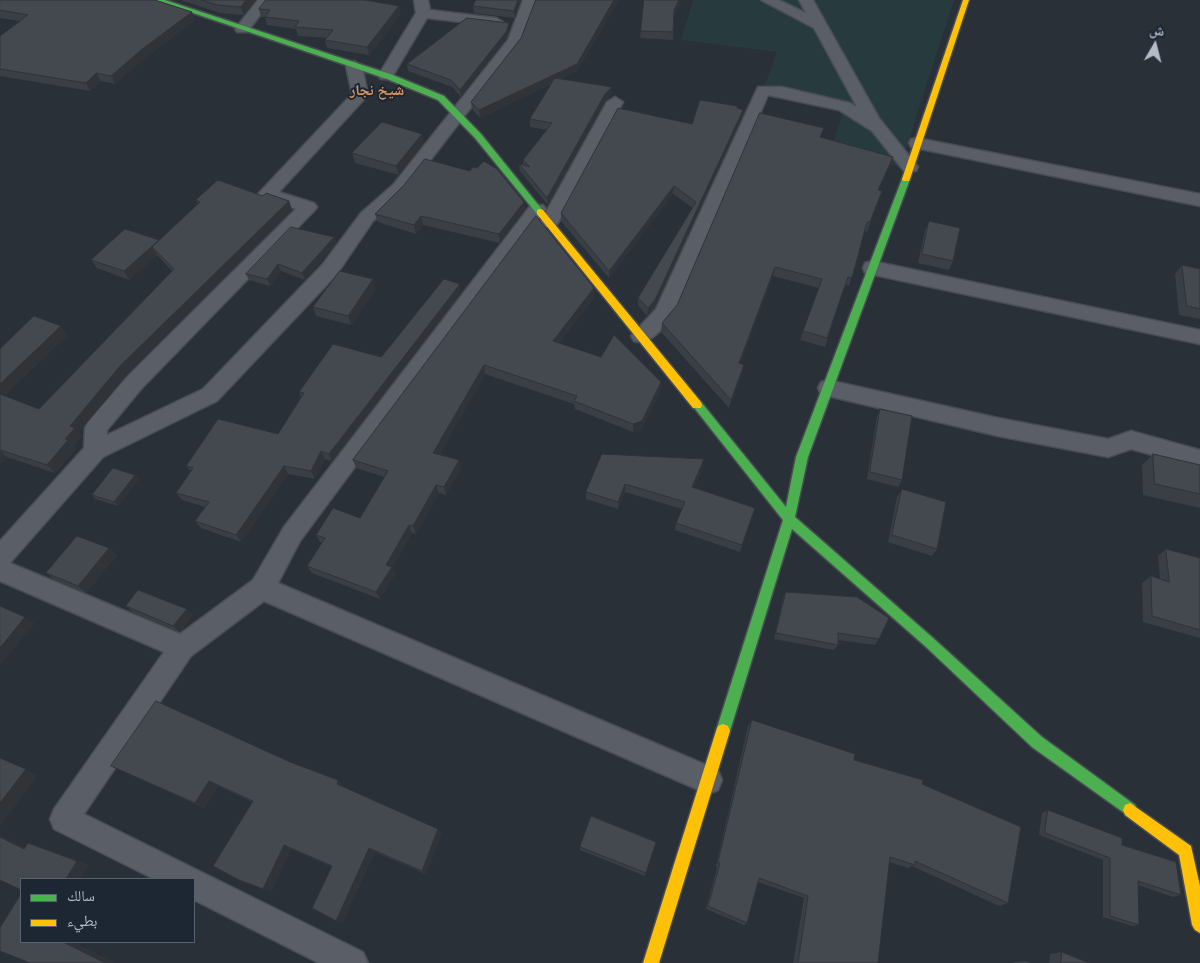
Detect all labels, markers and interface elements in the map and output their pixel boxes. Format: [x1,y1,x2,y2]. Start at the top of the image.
text: ش [1148,19,1166,40]
north arrow [1130,20,1180,70]
district label: شيخ نجار [350,82,404,100]
legend [20,878,195,943]
text: سالك [67,885,95,905]
text: بطيء [67,910,97,930]

